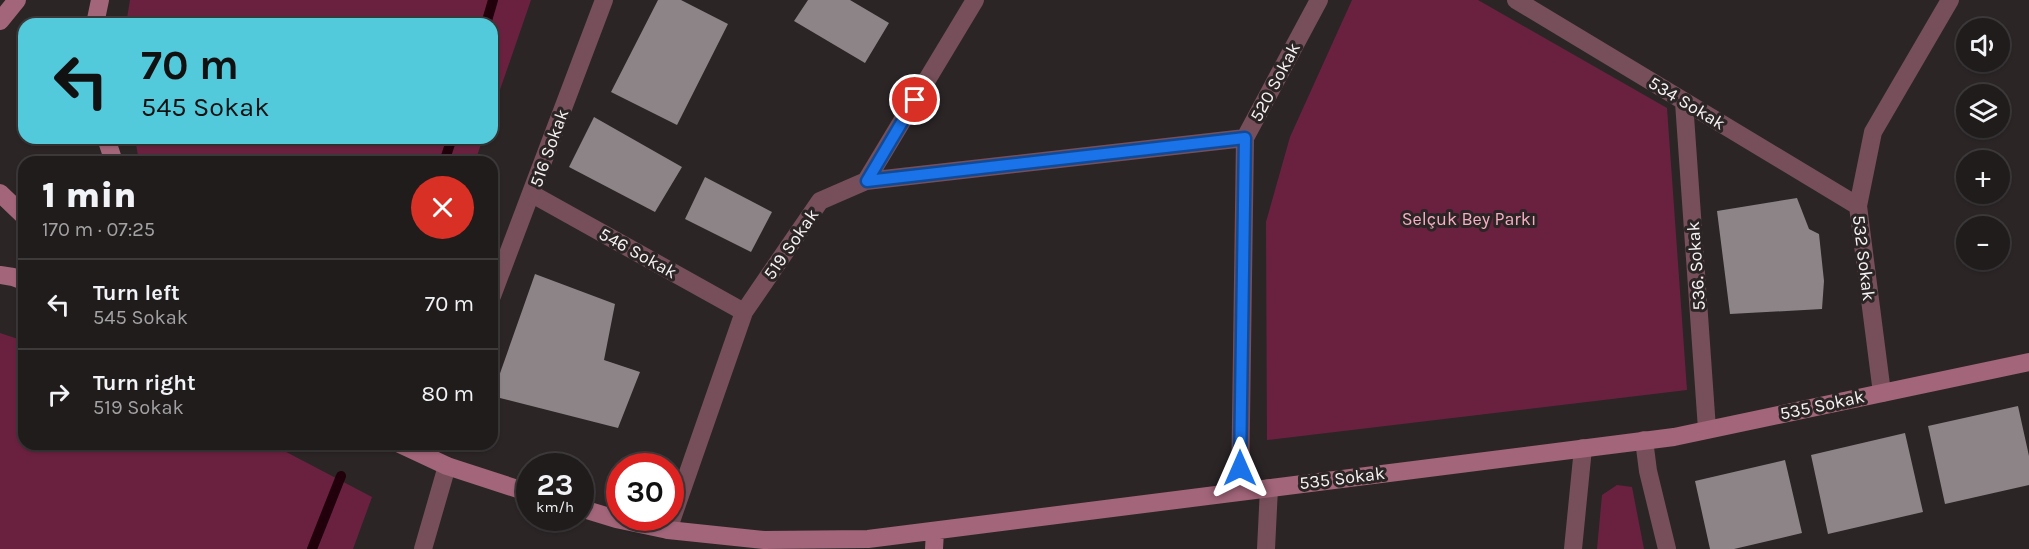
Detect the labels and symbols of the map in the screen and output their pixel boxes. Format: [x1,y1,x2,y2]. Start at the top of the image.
street label: 520 Sokak [1245,39,1305,125]
street label: 534 Sokak [1644,71,1730,135]
pin [889,74,940,125]
street label: 516 Sokak [525,106,573,190]
street label: 519 Sokak [759,204,823,284]
park label: Selçuk Bey Parkı [1402,208,1536,230]
street label: 532 Sokak [1848,214,1880,302]
street label: 536. Sokak [1682,221,1710,311]
street label: 546 Sokak [595,223,681,283]
street label: 535 Sokak [1778,385,1866,425]
position arrow [1208,436,1272,500]
speed limit sign: 30 [606,453,684,531]
street label: 535 Sokak [1298,462,1386,494]

